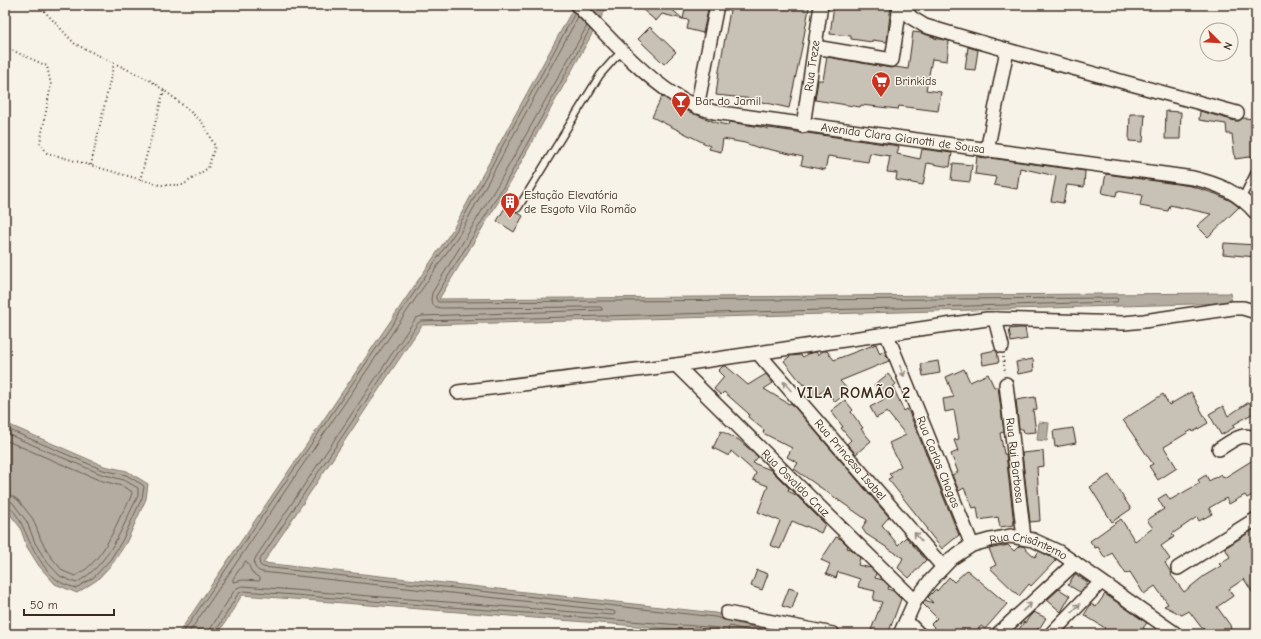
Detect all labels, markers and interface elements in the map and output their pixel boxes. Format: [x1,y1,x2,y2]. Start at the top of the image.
north arrow [1199,22,1239,62]
street label: Rua Treze [801,39,823,92]
text: N [1220,40,1235,52]
supermarket icon: Brinkids [870,70,892,98]
place label: Brinkids [895,74,936,88]
bar icon: Bar do Jamil [670,90,692,118]
place label: Bar do Jamil [695,94,761,108]
street label: Avenida Clara Gianotti de Sousa [820,120,986,156]
place label: Estação Elevatória de Esgoto Vila Romão [524,188,636,216]
building icon: Estação Elevatória de Esgoto Vila Romão [499,191,521,219]
one-way arrow [898,364,906,376]
one-way arrow [782,381,791,391]
district label: VILA ROMÃO 2 [797,383,911,402]
street label: Rua Carlos Chagas [914,414,963,510]
street label: Rua Princesa Isabel [811,416,889,503]
street label: Rua Rui Barbosa [1003,417,1027,504]
street label: Rua Osvaldo Cruz [759,446,833,520]
street label: Rua Crisântemo [988,529,1070,563]
one-way arrow [913,532,922,543]
scale bar [24,591,114,617]
text: 50 m [30,598,58,612]
one-way arrow [1022,603,1032,612]
one-way arrow [1071,603,1081,613]

